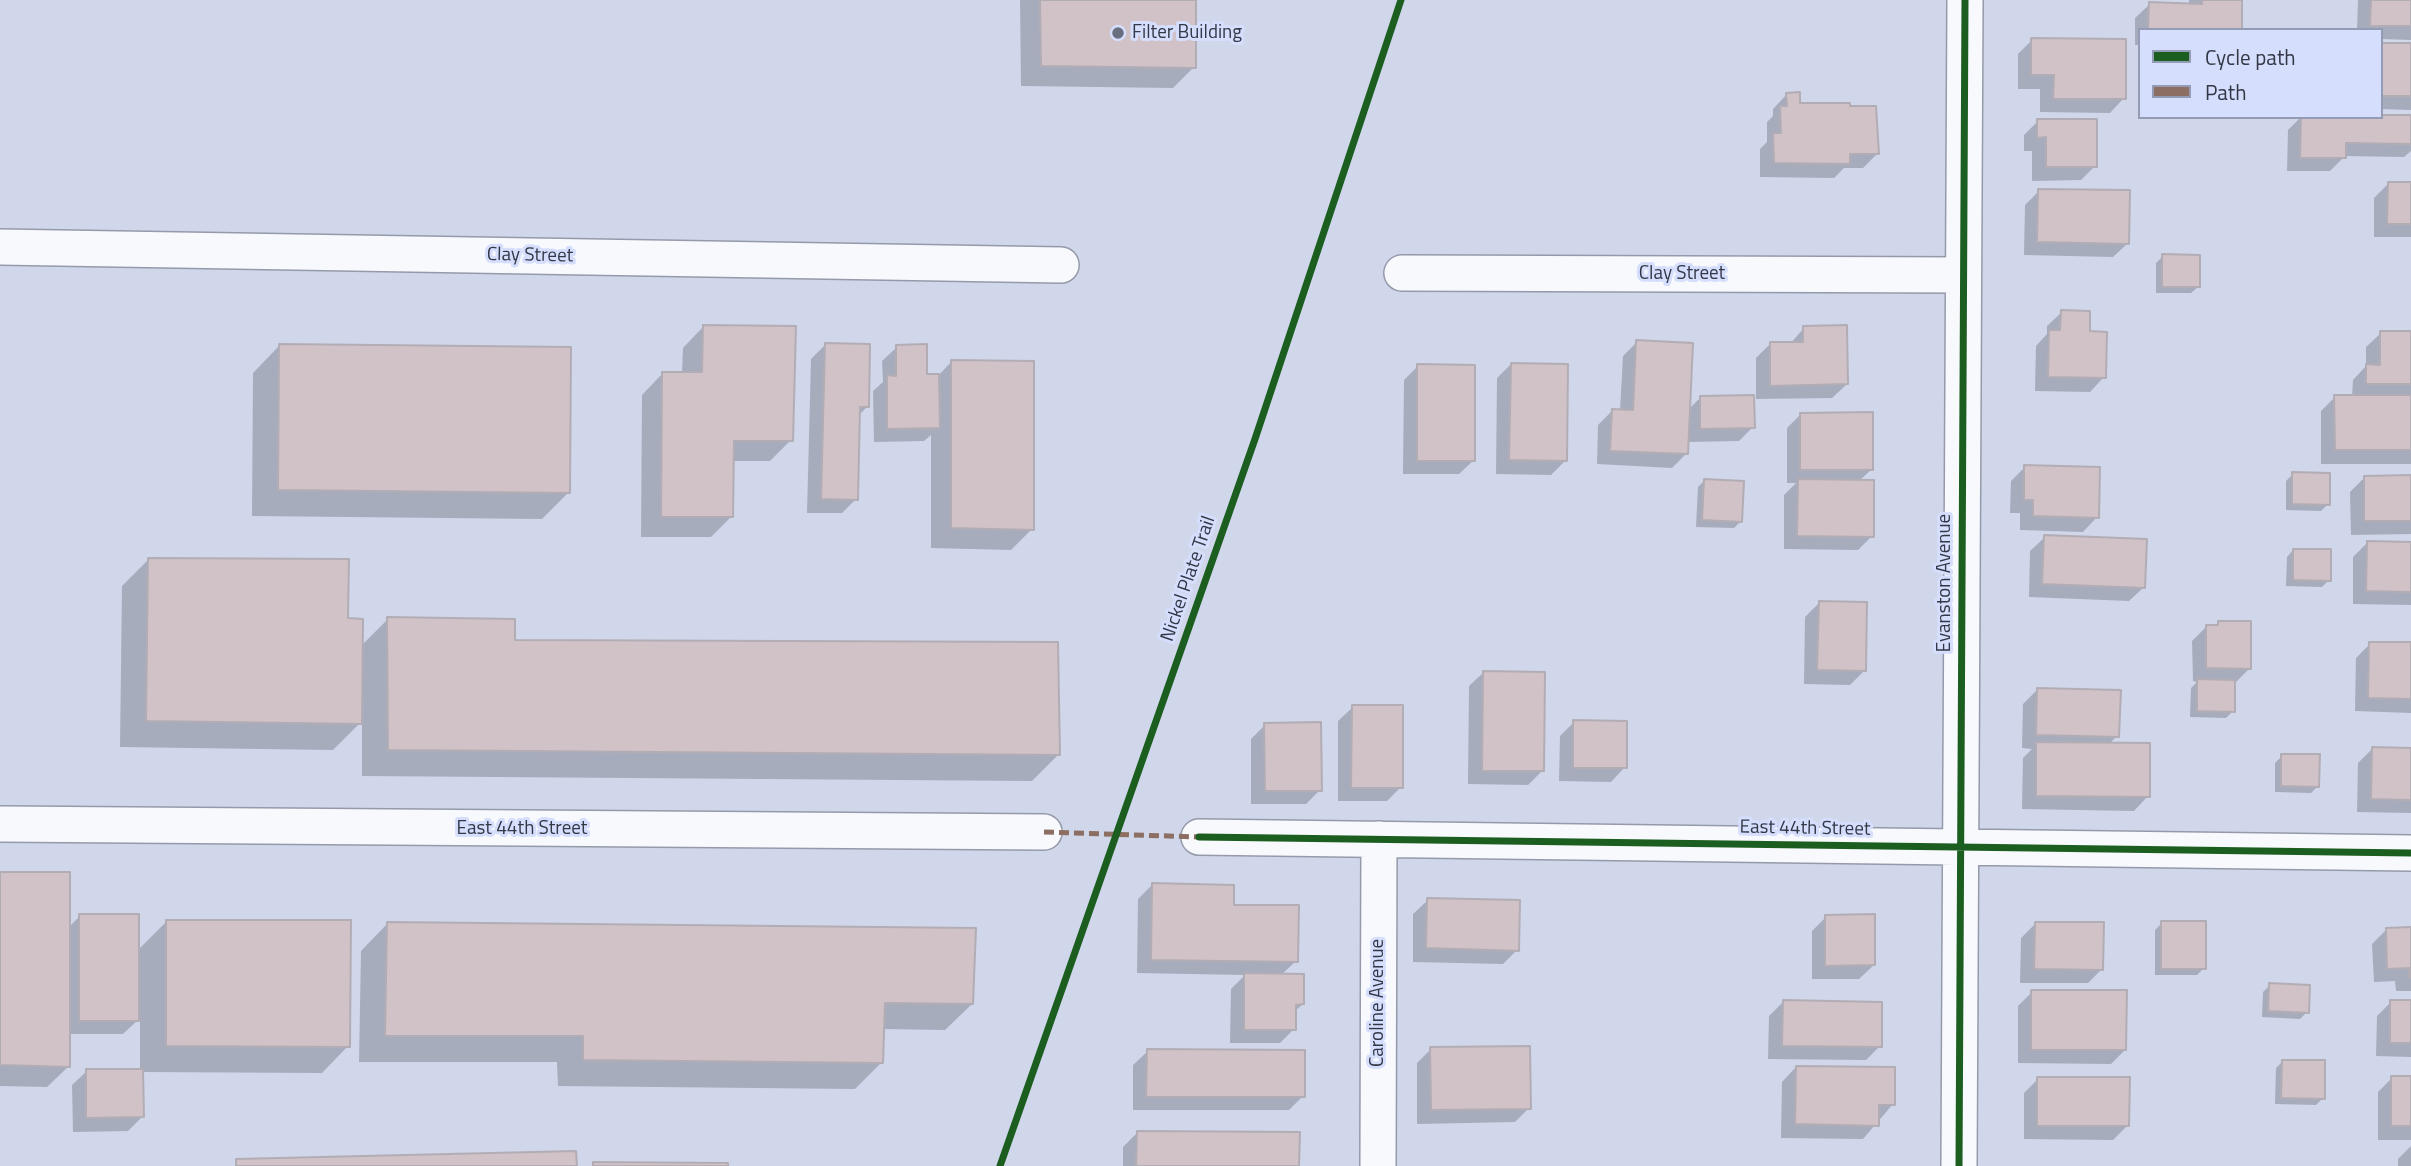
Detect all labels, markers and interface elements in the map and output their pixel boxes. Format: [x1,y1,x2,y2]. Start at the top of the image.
place label: Filter Building [1132,22,1242,44]
marker: Filter Building [1110,25,1126,41]
legend [2138,28,2383,119]
text: Cycle path [2205,41,2296,73]
text: Path [2205,76,2247,108]
street label: Clay Street [487,244,573,268]
street label: Clay Street [1639,263,1725,285]
street label: Nickel Plate Trail [1157,513,1221,645]
street label: Evanston Avenue [1934,514,1956,652]
street label: East 44th Street [1739,816,1871,842]
street label: East 44th Street [456,818,588,840]
street label: Caroline Avenue [1367,939,1389,1067]

